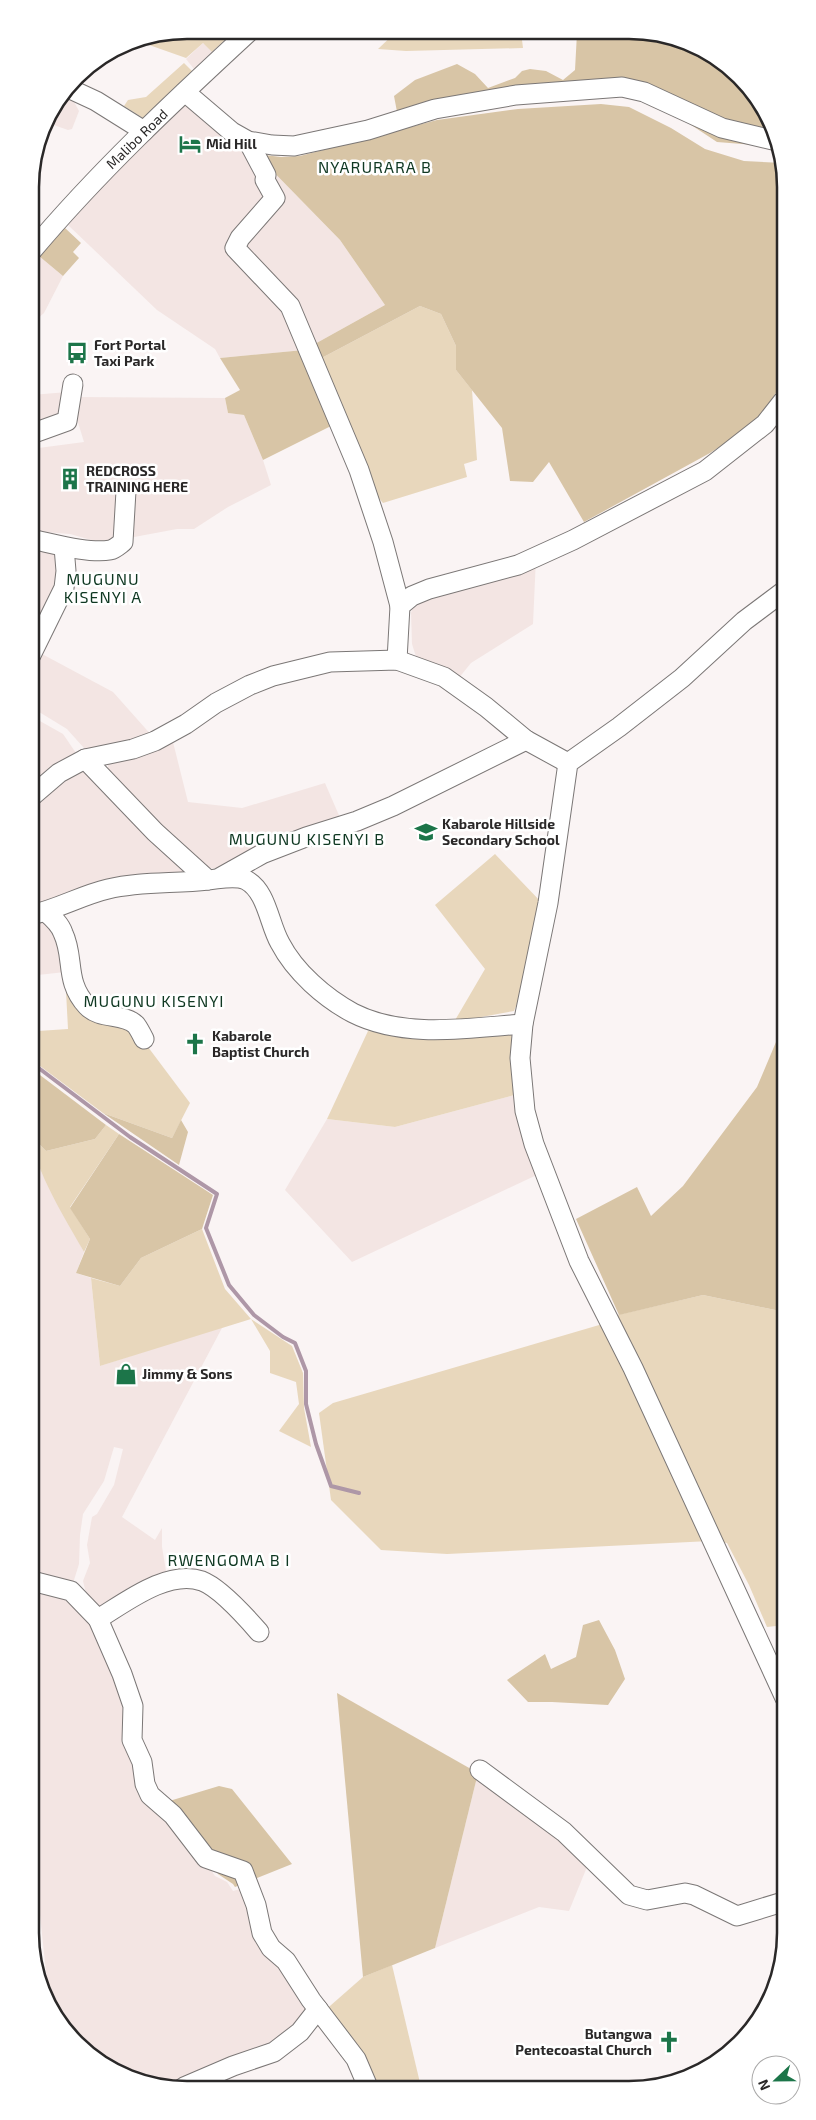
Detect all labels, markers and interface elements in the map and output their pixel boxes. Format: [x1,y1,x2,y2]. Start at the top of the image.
street label: Malibo Road [102,105,171,172]
hotel icon: Mid Hill [177,131,203,157]
place label: Mid Hill [206,135,257,152]
district label: NYARURARA B [318,157,432,176]
place label: Fort Portal Taxi Park [94,336,166,369]
bus stop icon: Fort Portal Taxi Park [64,340,90,366]
place label: REDCROSS TRAINING HERE [86,462,188,495]
building icon: REDCROSS TRAINING HERE [57,466,83,492]
district label: MUGUNU KISENYI A [64,569,142,606]
place label: Kabarole Hillside Secondary School [442,815,560,848]
school or university icon: Kabarole Hillside Secondary School [413,819,439,845]
district label: MUGUNU KISENYI B [229,829,385,848]
district label: MUGUNU KISENYI [83,991,225,1010]
place label: Kabarole Baptist Church [212,1027,309,1060]
church icon: Kabarole Baptist Church [182,1031,208,1057]
shop icon: Jimmy & Sons [113,1361,139,1387]
place label: Jimmy & Sons [142,1365,232,1382]
district label: RWENGOMA B I [168,1550,290,1569]
place label: Butangwa Pentecoastal Church [515,2025,652,2058]
church icon: Butangwa Pentecoastal Church [656,2029,682,2055]
north arrow [751,2055,801,2105]
text: N [754,2077,773,2093]

